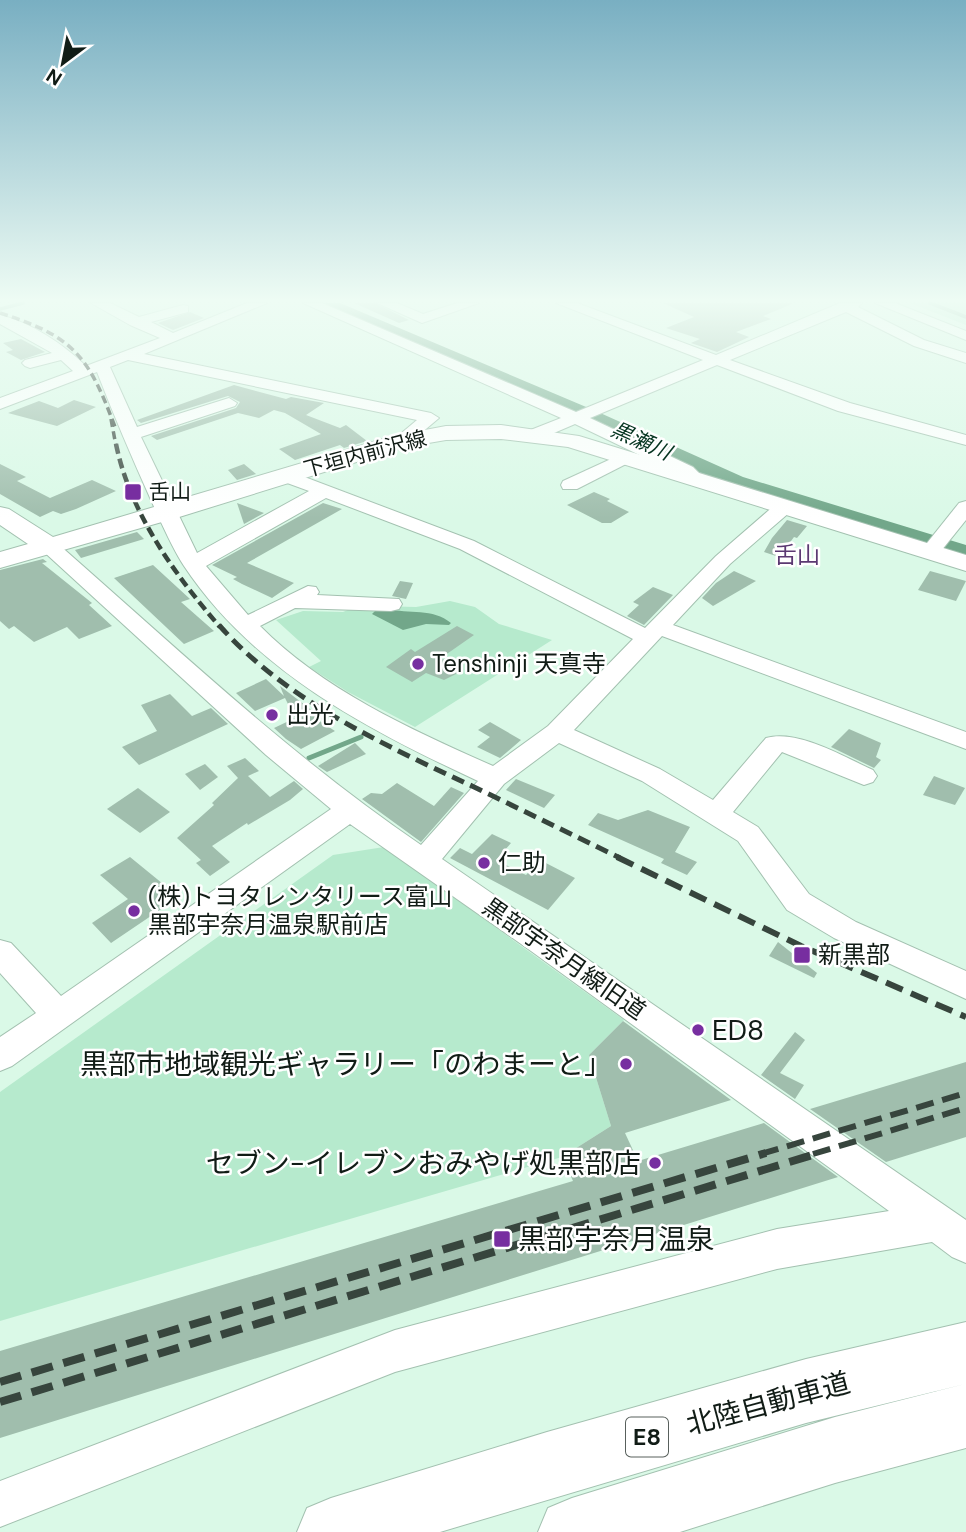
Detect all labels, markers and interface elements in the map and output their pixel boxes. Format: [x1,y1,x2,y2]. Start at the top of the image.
north arrow [28,28,98,98]
text: N [42,63,67,91]
water label: 黒瀬川 [607,415,677,467]
street label: 下垣内前沢線 [301,424,429,484]
place label: 舌山 [149,478,191,506]
marker: 舌山 [123,482,143,502]
district label: 舌山 [774,540,820,570]
place label: Tenshinji 天真寺 [432,648,606,679]
marker: Tenshinji 天真寺 [410,656,426,672]
place label: 出光 [286,699,334,730]
marker: 出光 [264,707,280,723]
place label: 仁助 [498,847,546,878]
marker: 仁助 [476,855,492,871]
place label: (株)トヨタレンタリース富山 黒部宇奈月温泉駅前店 [148,881,453,940]
street label: 黒部宇奈月線旧道 [477,891,652,1026]
marker: (株)トヨタレンタリース富山 黒部宇奈月温泉駅前店 [126,903,142,919]
place label: 新黒部 [818,939,890,970]
marker: 新黒部 [792,945,812,965]
place label: ED8 [712,1012,764,1049]
marker: ED8 [690,1022,706,1038]
place label: 黒部市地域観光ギャラリー「のわまーと」 [80,1046,612,1083]
marker: 黒部市地域観光ギャラリー「のわまーと」 [618,1056,634,1072]
place label: セブン-イレブンおみやげ処黒部店 [206,1145,641,1182]
marker: セブン-イレブンおみやげ処黒部店 [647,1155,663,1171]
place label: 黒部宇奈月温泉 [518,1221,714,1258]
marker: 黒部宇奈月温泉 [492,1229,512,1249]
street label: 北陸自動車道 [682,1364,854,1443]
road number: E8 [626,1418,668,1456]

